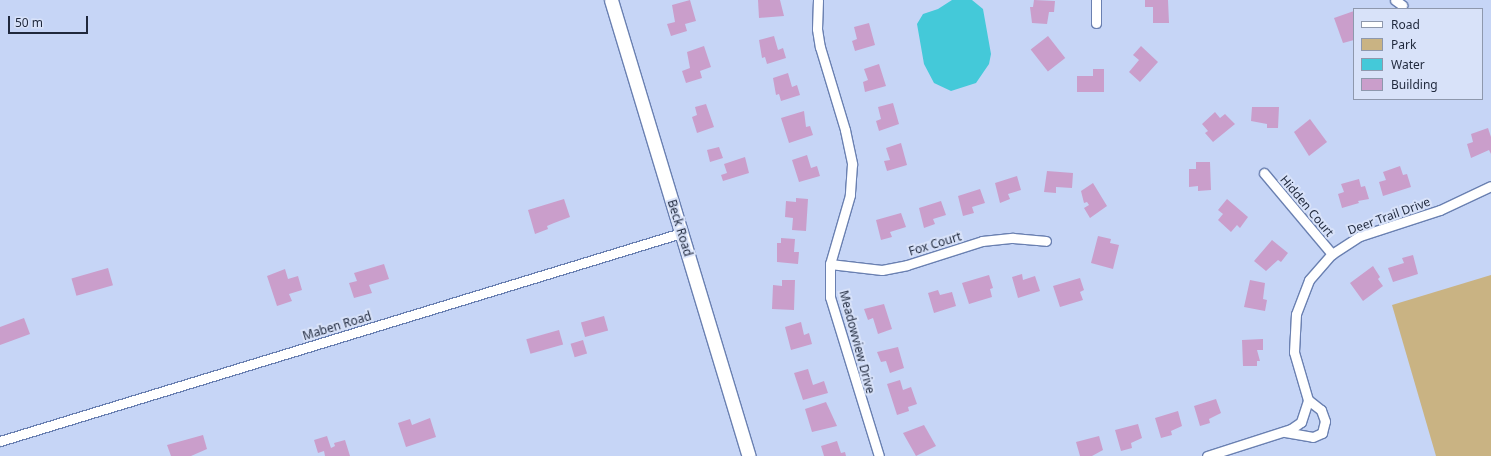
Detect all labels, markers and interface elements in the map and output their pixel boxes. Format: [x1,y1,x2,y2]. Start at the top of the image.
scale bar [10,8,90,34]
legend [1353,8,1483,100]
text: 50 m [15,14,43,31]
text: Road [1391,16,1420,33]
text: Park [1391,36,1416,53]
text: Water [1391,56,1425,73]
text: Building [1391,76,1438,93]
street label: Hidden Court [1277,172,1337,240]
street label: Deer Trail Drive [1346,194,1432,238]
street label: Beck Road [665,198,695,258]
street label: Fox Court [907,229,963,259]
street label: Meadowview Drive [836,289,878,395]
street label: Maben Road [301,309,373,343]

